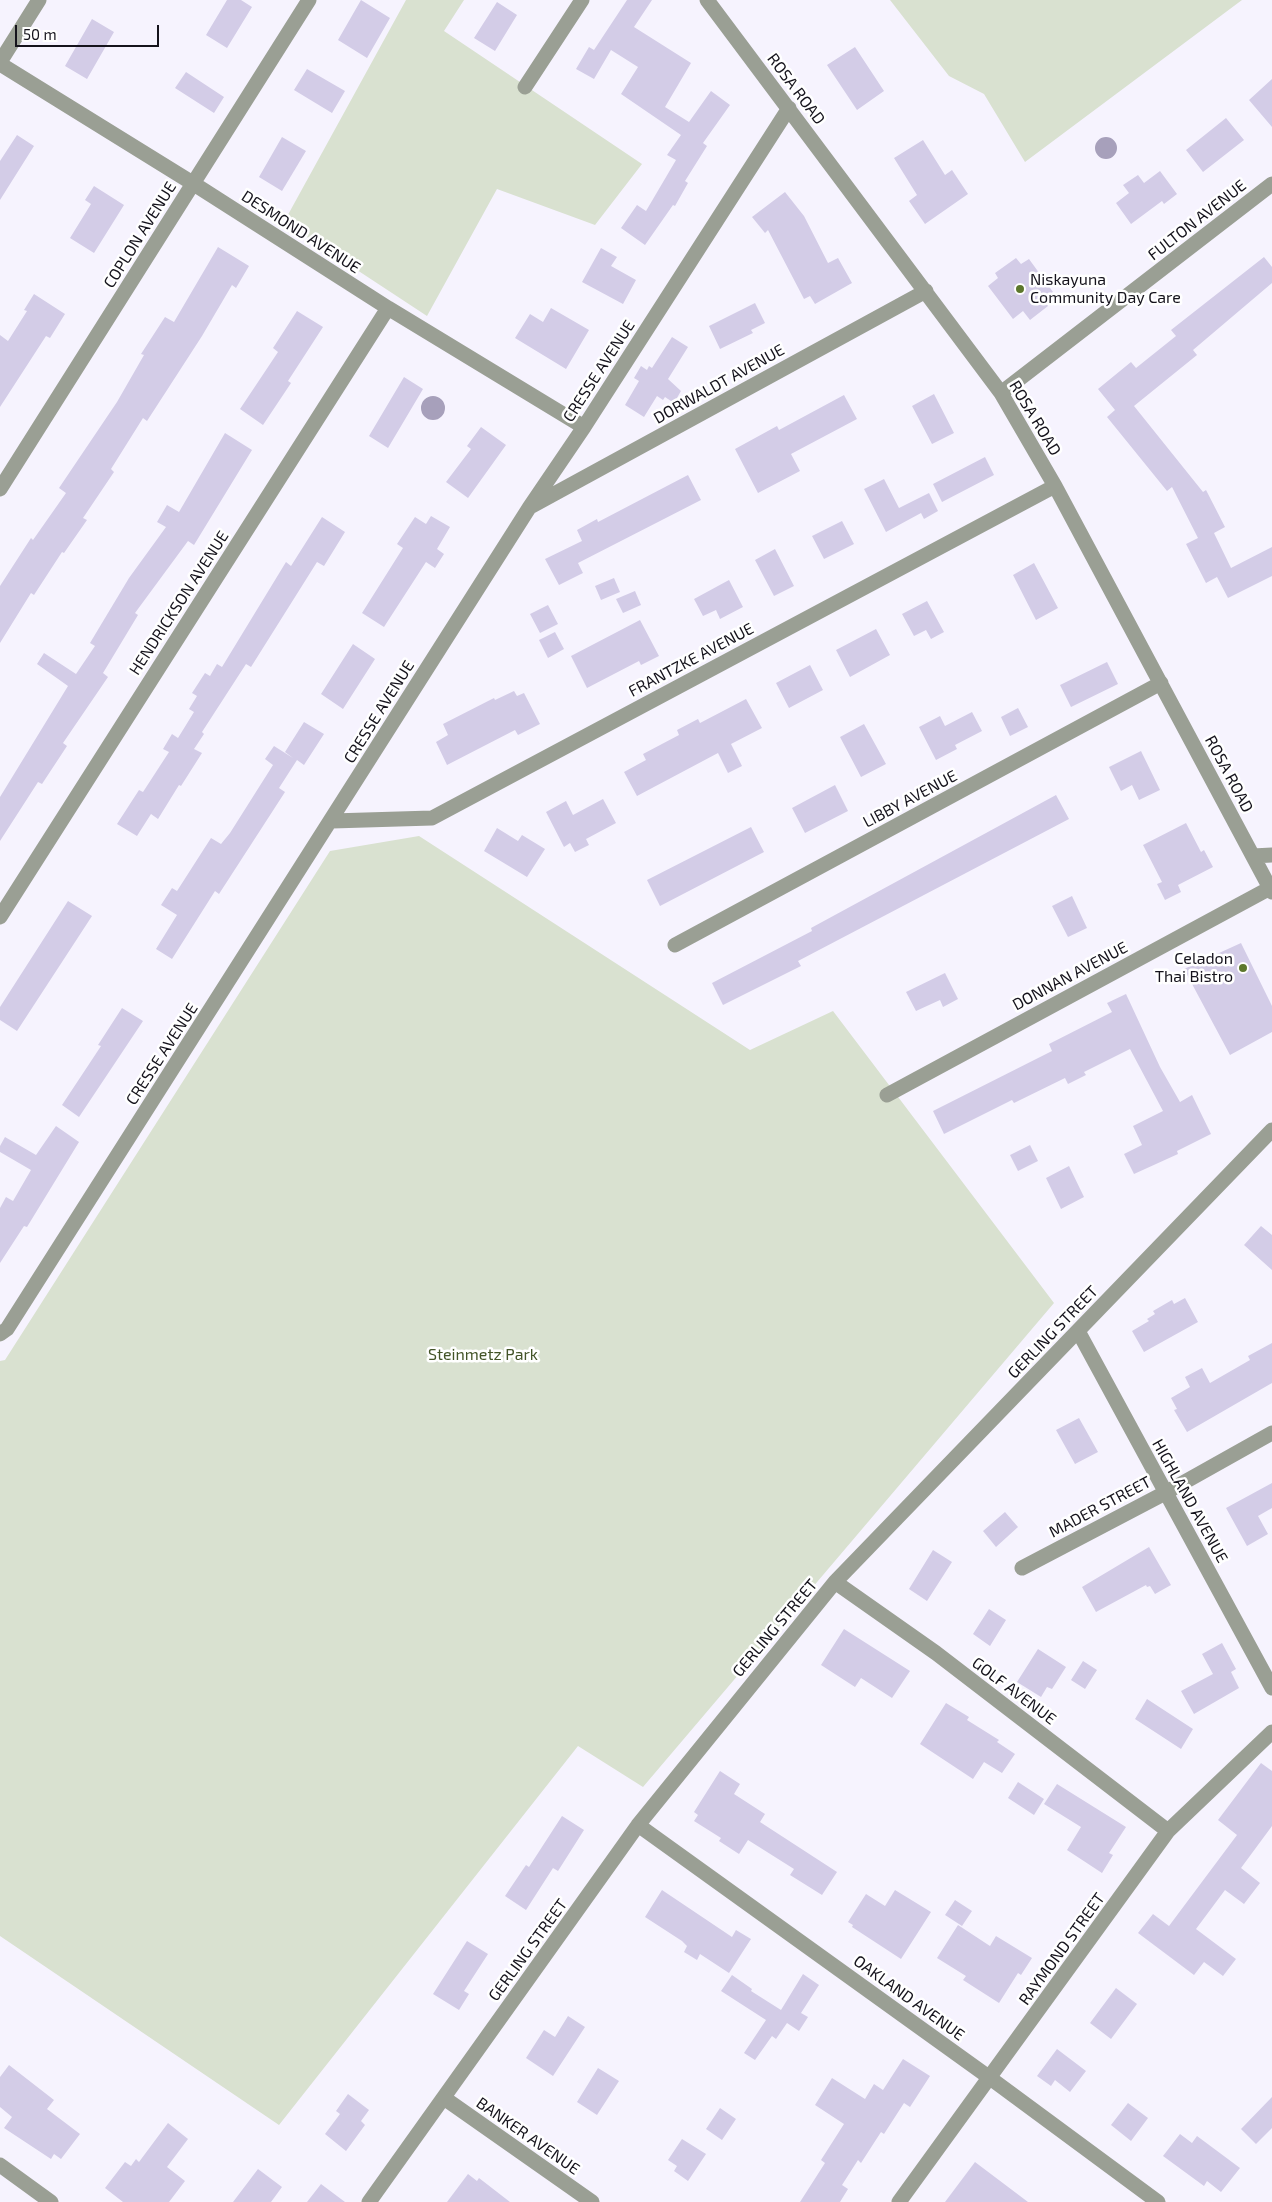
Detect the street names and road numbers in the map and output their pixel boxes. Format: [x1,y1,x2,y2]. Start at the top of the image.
street label: ROSA ROAD [763,50,829,128]
street label: FULTON AVENUE [1144,176,1250,264]
street label: COPLON AVENUE [100,178,180,292]
street label: DESMOND AVENUE [238,186,364,278]
street label: CRESSE AVENUE [559,317,639,425]
street label: DORWALDT AVENUE [650,340,788,428]
street label: ROSA ROAD [1005,377,1065,459]
street label: HENDRICKSON AVENUE [125,527,233,679]
street label: FRANTZKE AVENUE [625,619,757,701]
street label: CRESSE AVENUE [340,657,418,767]
street label: ROSA ROAD [1201,732,1257,816]
street label: LIBBY AVENUE [860,766,960,832]
street label: DONNAN AVENUE [1009,938,1131,1014]
street label: CRESSE AVENUE [122,1000,202,1108]
street label: GERLING STREET [1004,1282,1102,1382]
street label: HIGHLAND AVENUE [1148,1436,1232,1566]
street label: MADER STREET [1046,1472,1154,1542]
street label: GERLING STREET [729,1575,821,1681]
street label: GOLF AVENUE [968,1653,1060,1729]
street label: RAYMOND STREET [1015,1889,1109,2009]
street label: GERLING STREET [485,1895,571,2005]
street label: OAKLAND AVENUE [850,1951,968,2045]
street label: BANKER AVENUE [473,2093,583,2179]

